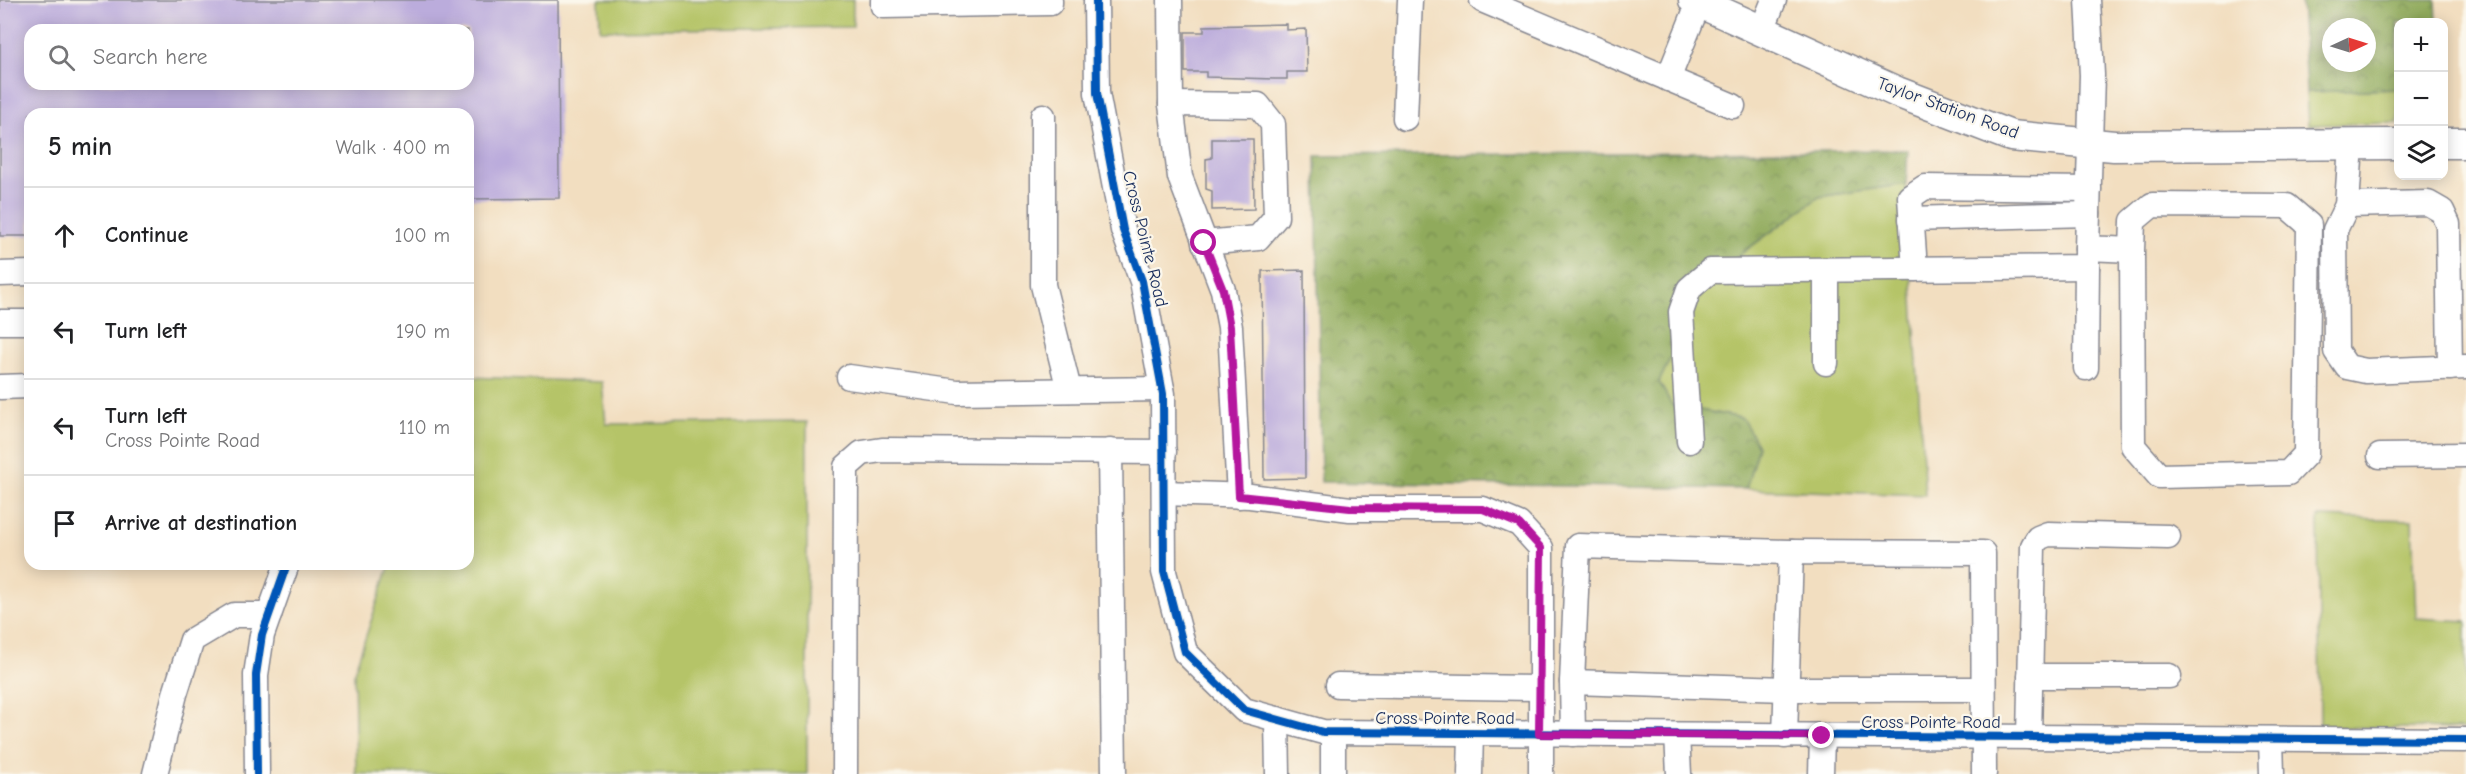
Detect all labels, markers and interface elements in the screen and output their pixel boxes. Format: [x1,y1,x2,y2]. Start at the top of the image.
north arrow [2322,18,2376,72]
map controls [2394,18,2448,180]
button: + [2394,18,2448,72]
search box [24,24,474,90]
icon: search [45,41,78,74]
text: Search here [93,44,208,70]
button: − [2394,72,2448,126]
street label: Taylor Station Road [1874,73,2022,143]
button: layers [2394,126,2448,180]
text: 5 min [48,132,112,162]
text: Walk · 400 m [336,136,450,159]
street label: Cross Pointe Road [1118,169,1172,309]
icon: ahead [48,219,81,252]
text: Continue [105,222,188,248]
text: 100 m [395,224,450,247]
route start [1190,229,1216,255]
icon: left [48,315,81,348]
text: Turn left [105,318,187,344]
text: 190 m [396,320,450,343]
text: Turn left [105,403,187,429]
icon: left [48,411,81,444]
text: 110 m [399,416,450,439]
text: Cross Pointe Road [105,429,260,452]
icon: arrive [48,507,81,540]
text: Arrive at destination [105,510,297,536]
street label: Cross Pointe Road [1375,708,1515,729]
street label: Cross Pointe Road [1861,712,2001,733]
route end [1808,722,1834,748]

